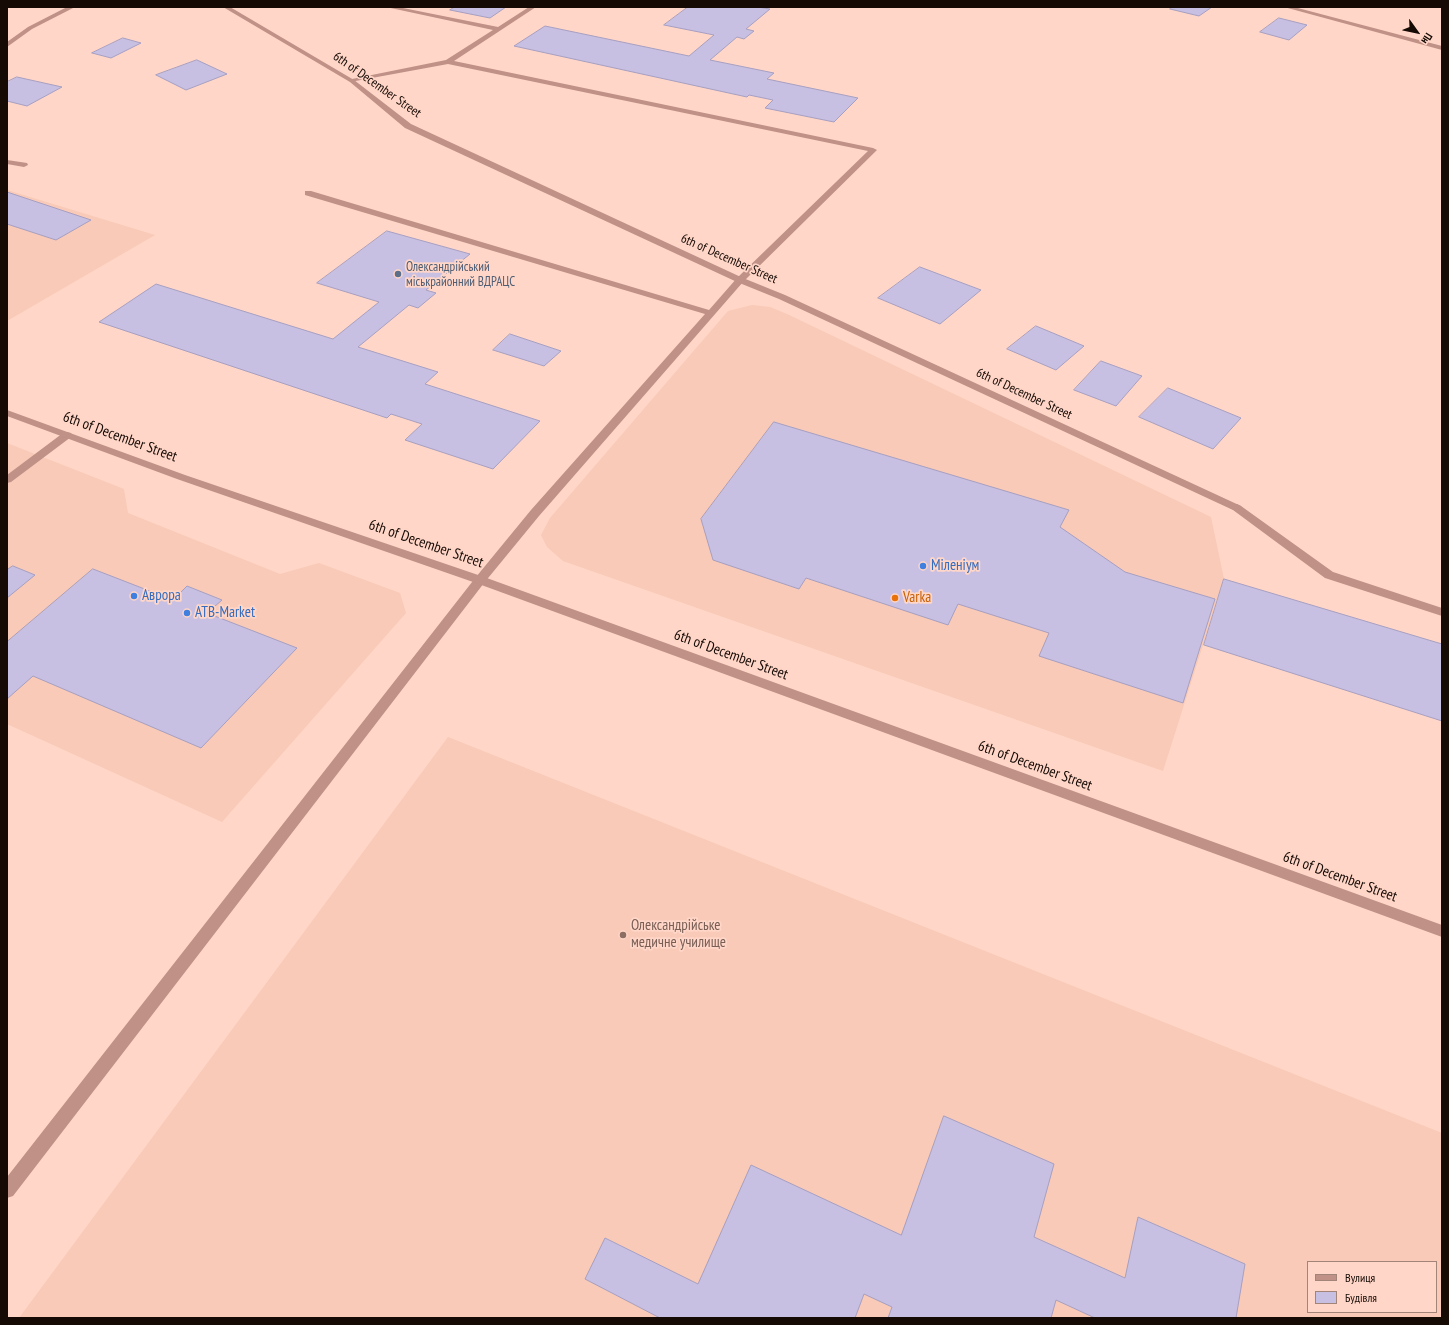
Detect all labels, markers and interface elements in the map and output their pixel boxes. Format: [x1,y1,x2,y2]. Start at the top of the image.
north arrow [1397,12,1437,52]
text: Пн [1418,30,1436,47]
street label: 6th of December Street [330,49,424,121]
street label: 6th of December Street [678,231,780,287]
place label: Олександрійський міськрайонний ВДРАЦС [406,259,515,290]
marker: Олександрійський міськрайонний ВДРАЦС [393,269,403,279]
street label: 6th of December Street [974,365,1074,423]
street label: 6th of December Street [61,408,179,466]
street label: 6th of December Street [366,516,486,572]
place label: Міленіум [931,557,979,575]
marker: Міленіум [918,561,928,571]
place label: Аврора [142,587,181,605]
place label: Varka [903,589,931,607]
marker: Аврора [129,591,139,601]
marker: Varka [890,593,900,603]
place label: ATB-Market [195,604,255,622]
marker: ATB-Market [182,608,192,618]
street label: 6th of December Street [672,626,790,684]
street label: 6th of December Street [976,737,1094,795]
street label: 6th of December Street [1281,848,1399,906]
place label: Олександрійське медичне училище [631,917,726,952]
marker: Олександрійське медичне училище [618,930,628,940]
legend [1307,1261,1437,1313]
text: Вулиця [1345,1270,1375,1285]
text: Будівля [1345,1290,1377,1305]

